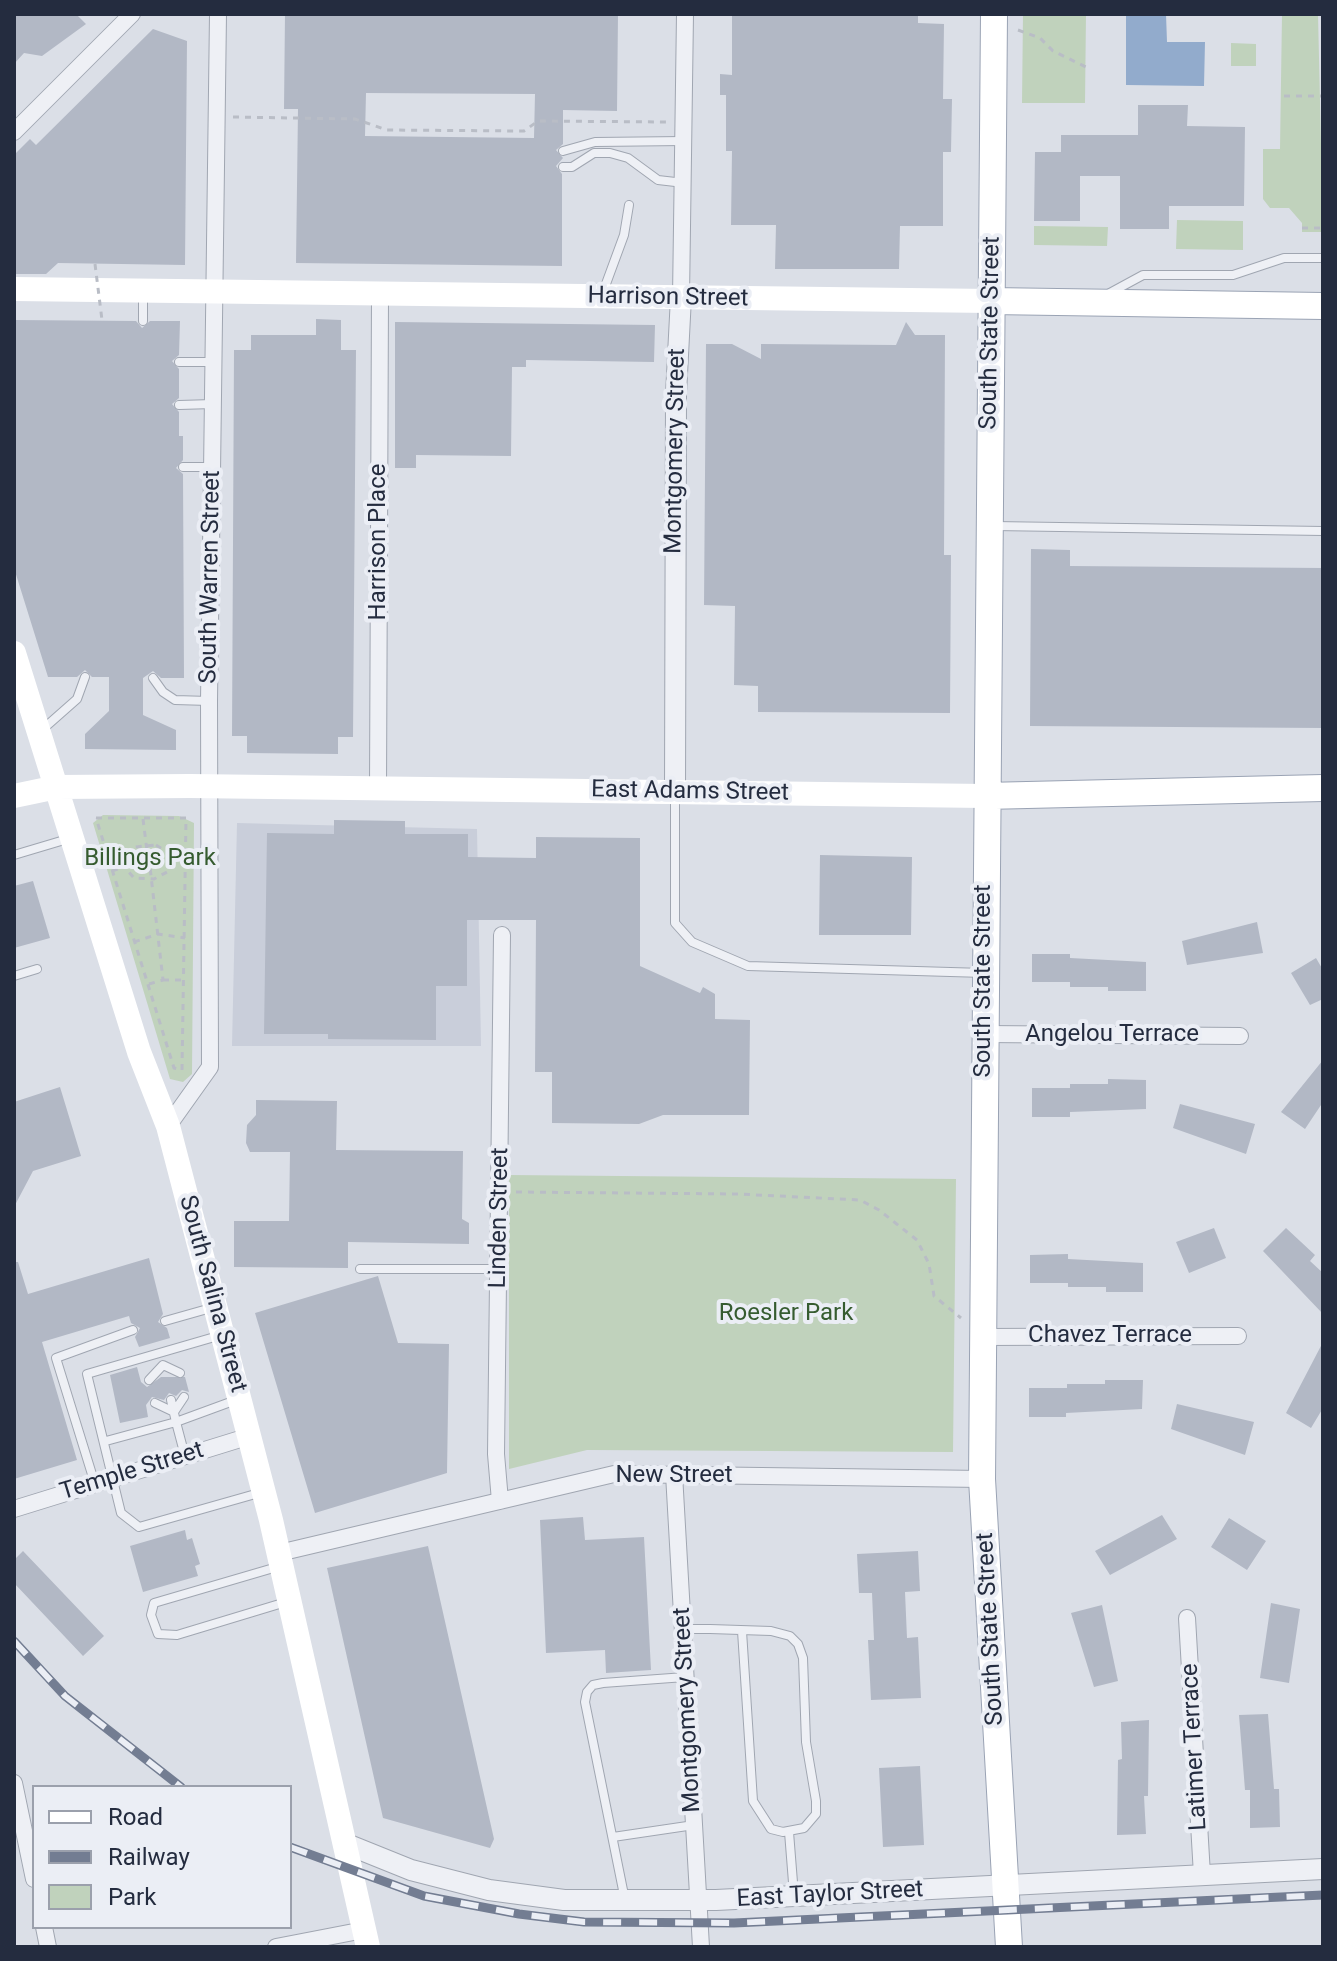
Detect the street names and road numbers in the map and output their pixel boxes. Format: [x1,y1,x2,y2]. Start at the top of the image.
street label: South State Street [975,236,1007,430]
street label: Harrison Street [587,282,749,314]
street label: Montgomery Street [660,348,692,554]
street label: Harrison Place [365,464,393,620]
street label: South Warren Street [195,470,227,684]
street label: East Adams Street [591,776,789,808]
street label: South State Street [970,884,998,1078]
street label: Angelou Terrace [1025,1021,1199,1049]
street label: Linden Street [484,1147,516,1289]
street label: South Salina Street [172,1192,252,1396]
street label: Chavez Terrace [1028,1322,1192,1350]
street label: Temple Street [57,1437,207,1507]
street label: New Street [615,1462,733,1490]
street label: South State Street [972,1532,1010,1726]
street label: Montgomery Street [668,1607,708,1813]
street label: Latimer Terrace [1176,1663,1214,1831]
street label: East Taylor Street [736,1876,924,1914]

